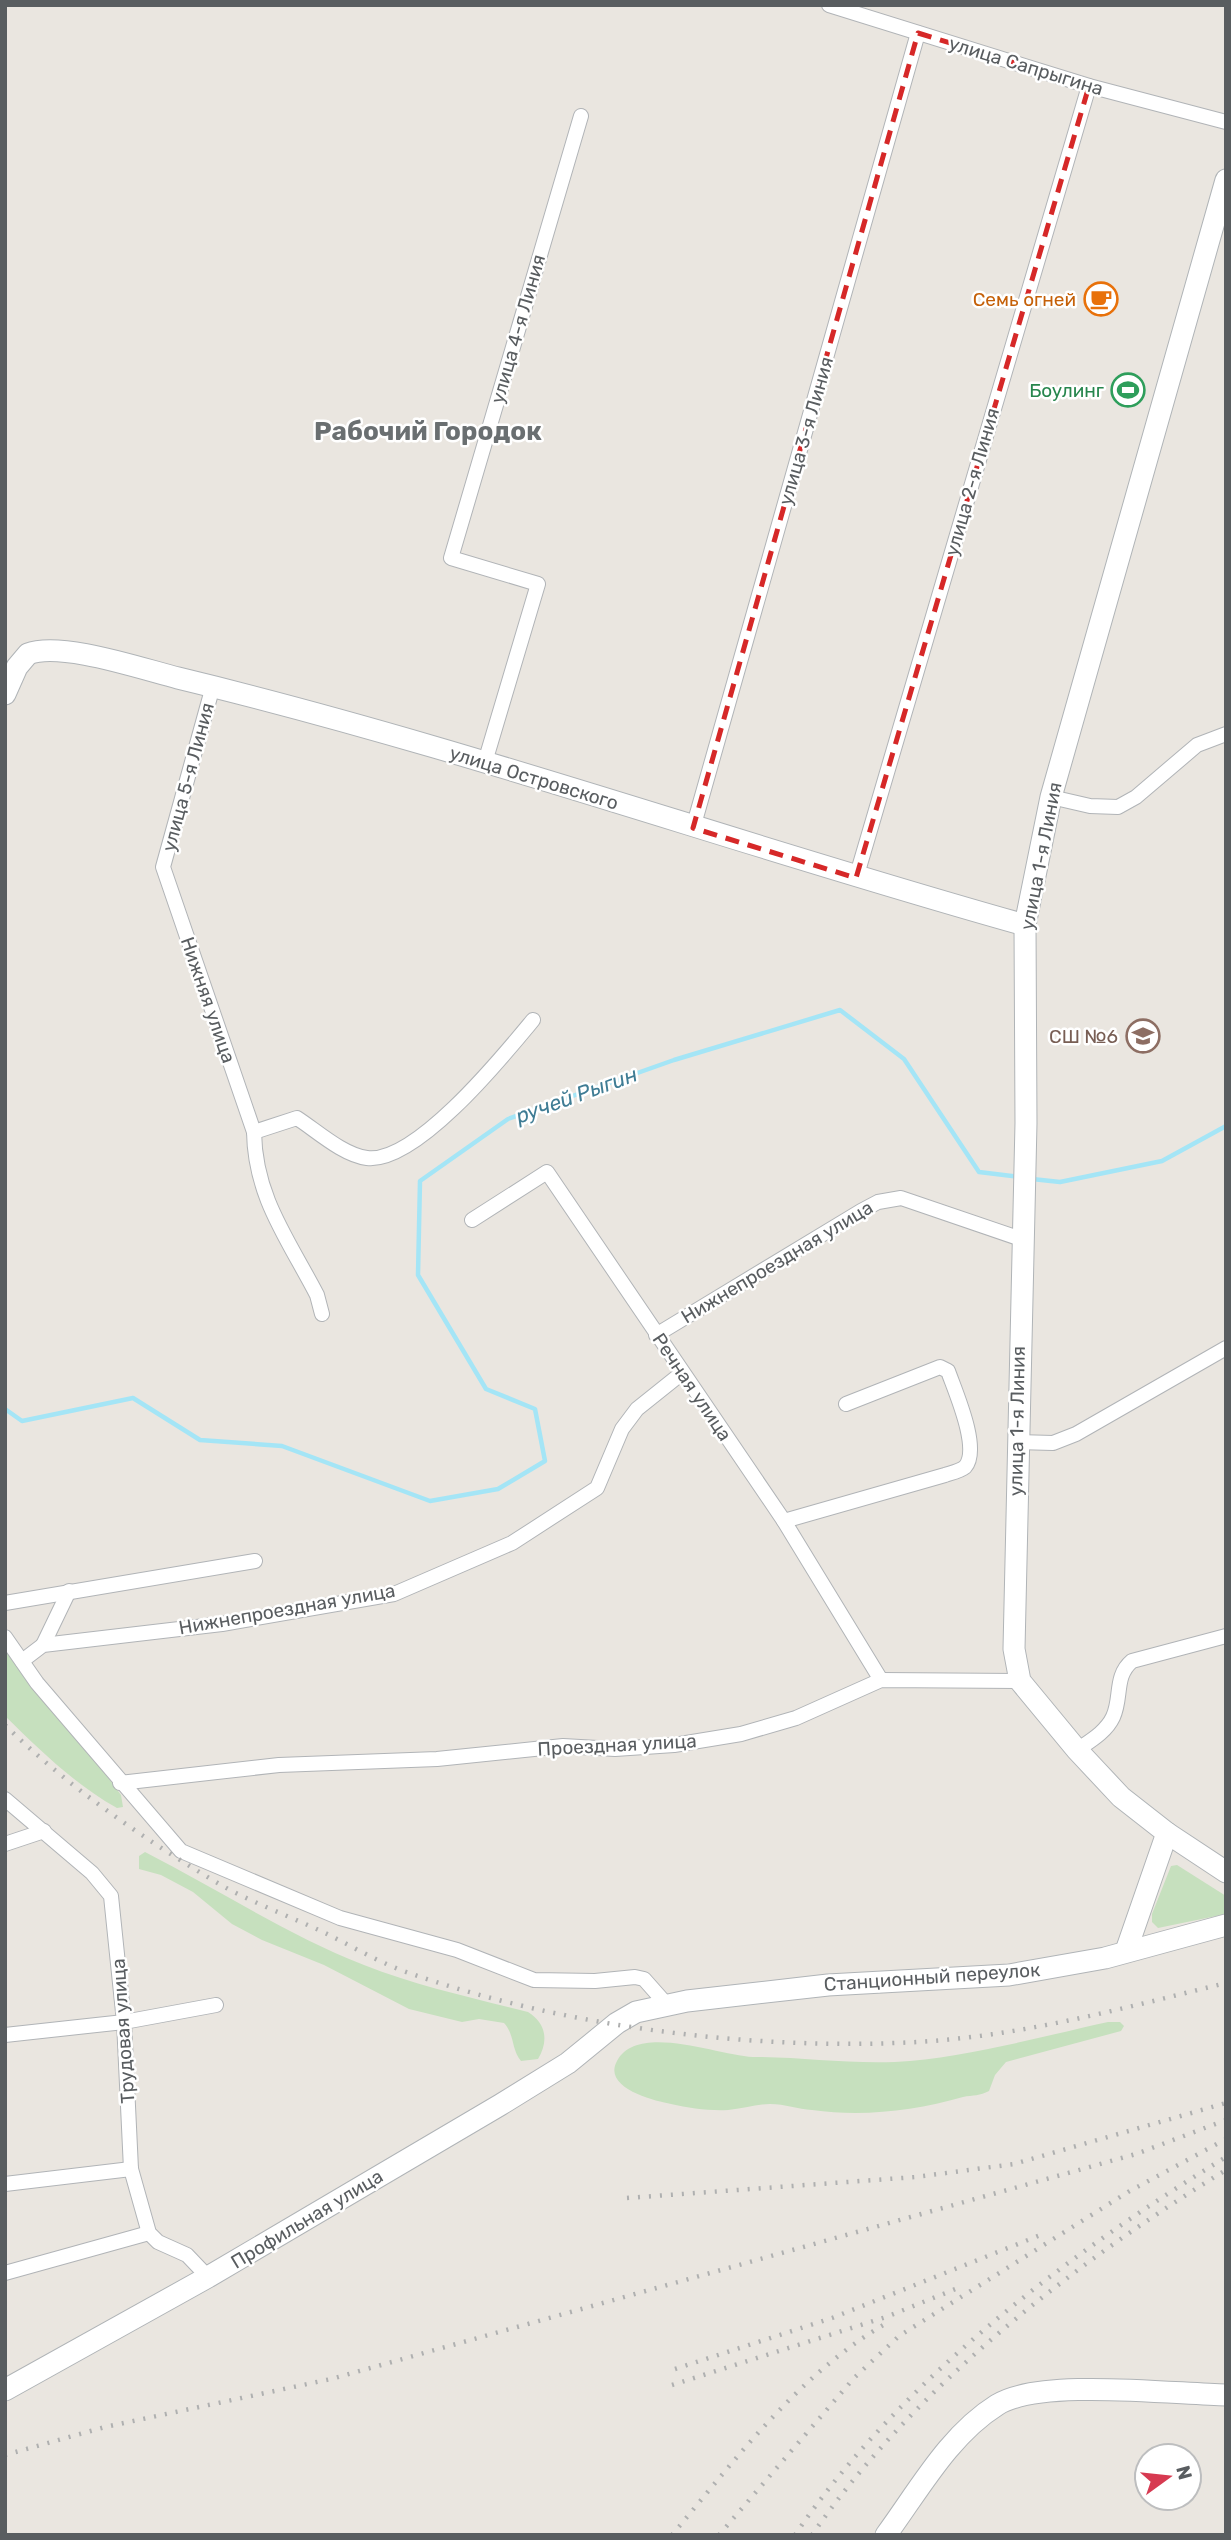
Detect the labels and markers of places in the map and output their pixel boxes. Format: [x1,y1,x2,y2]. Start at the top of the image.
cafe icon: Семь огней [1082,280,1120,318]
place label: Семь огней [973,288,1076,311]
sports icon: Боулинг [1109,371,1147,409]
place label: Боулинг [1029,379,1104,402]
school or university icon: СШ №6 [1124,1017,1162,1055]
place label: СШ №6 [1049,1025,1118,1048]

